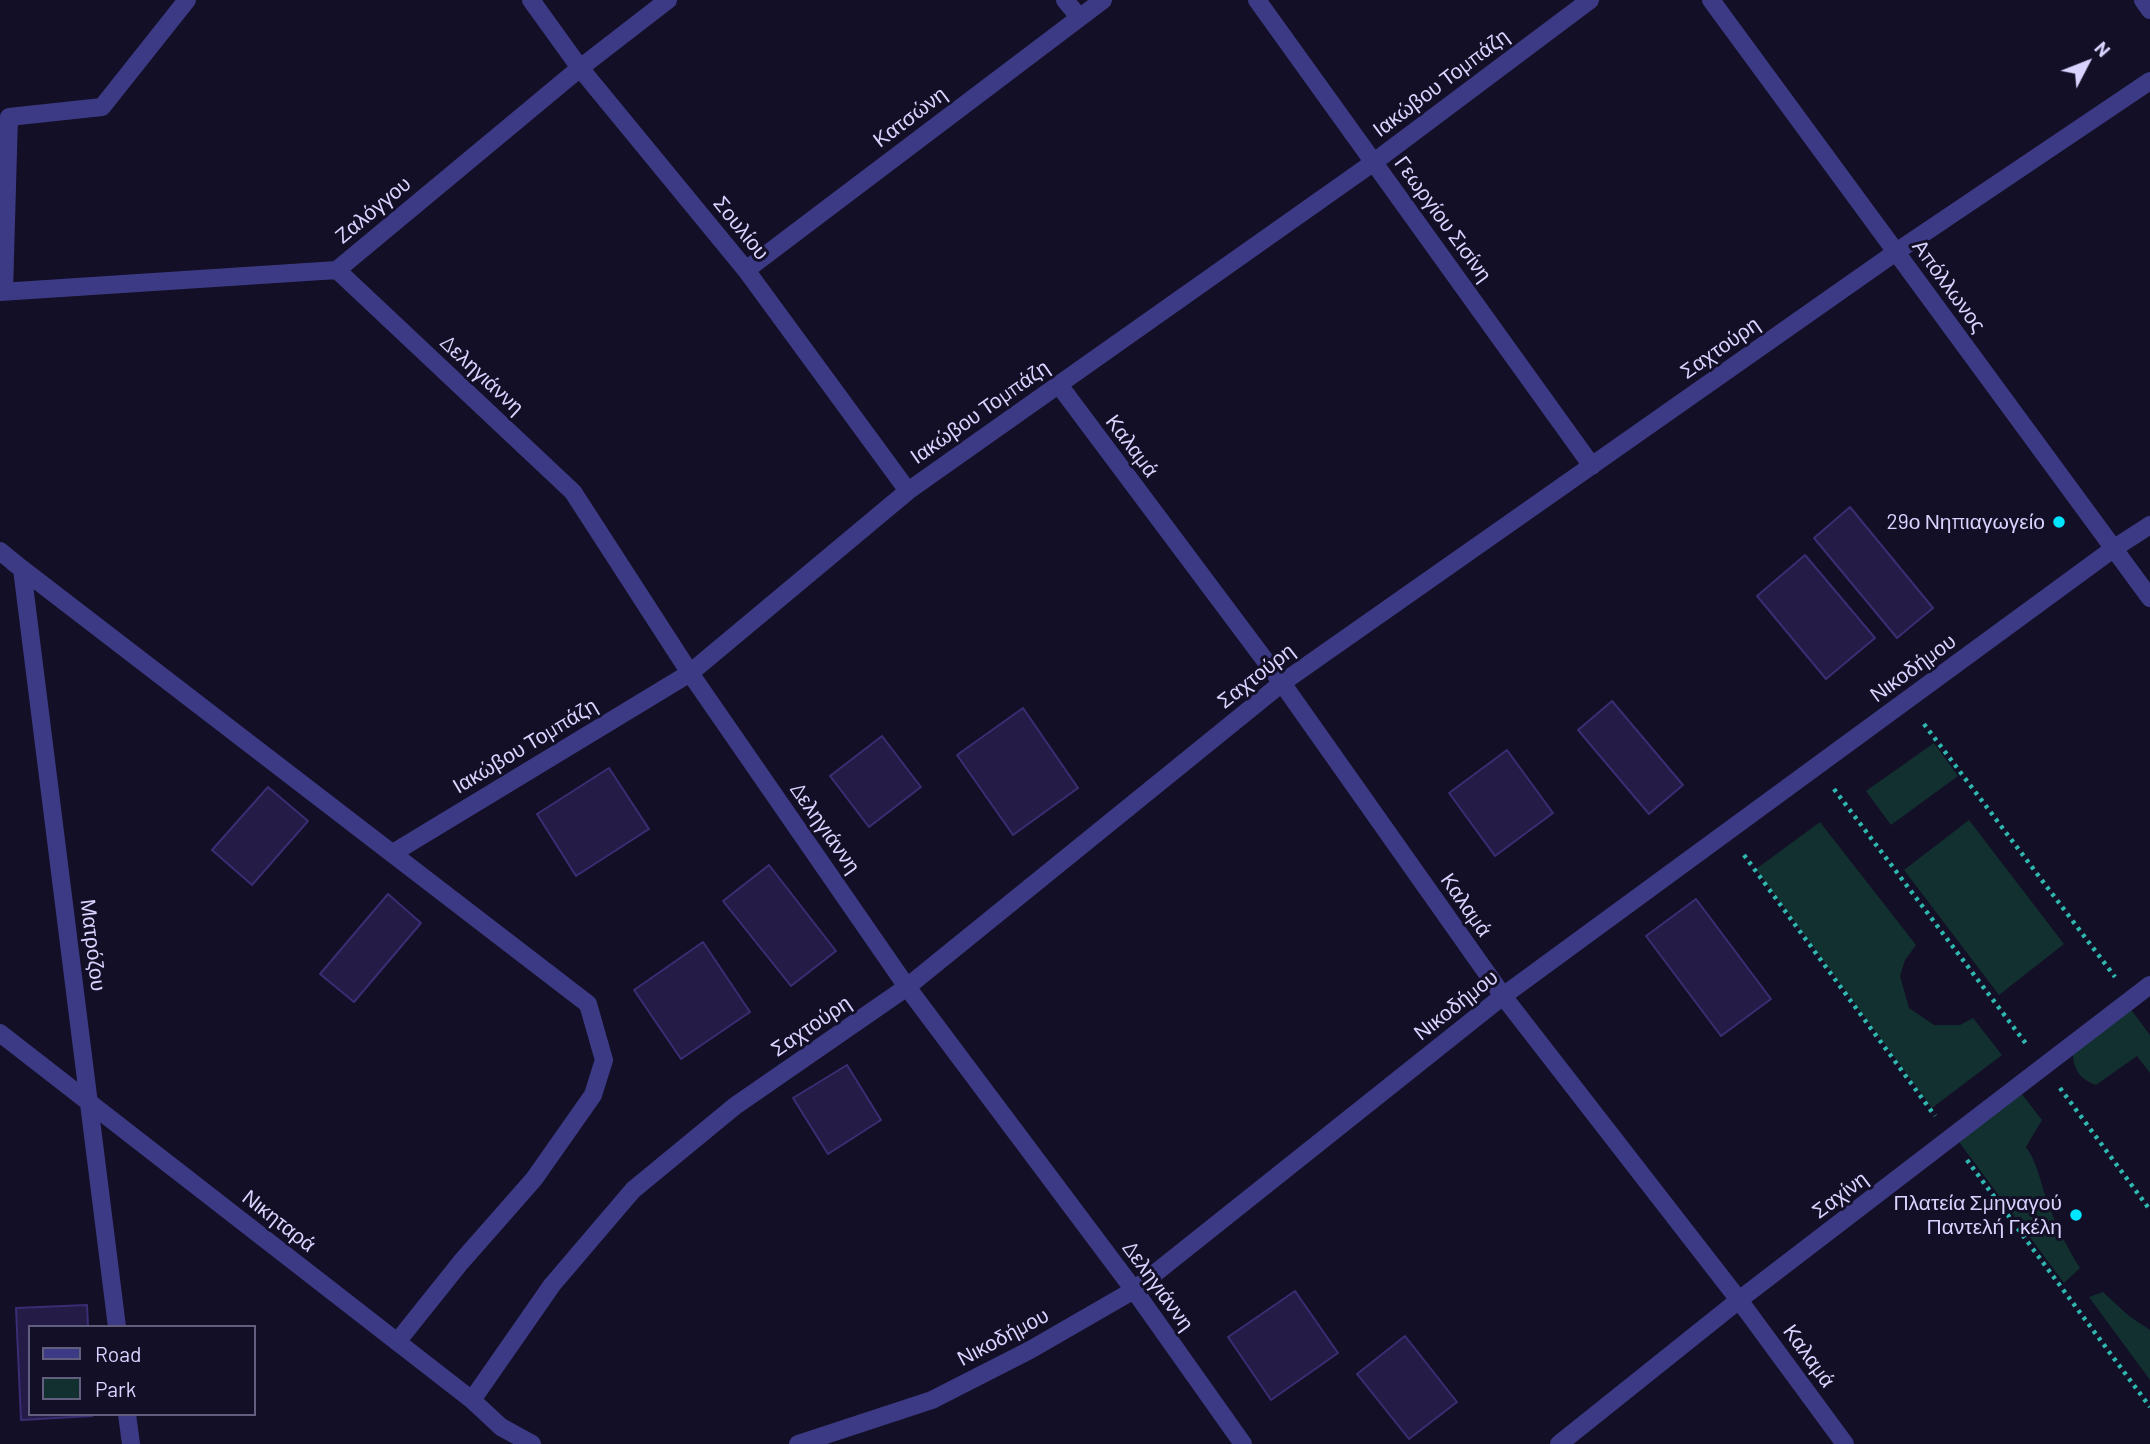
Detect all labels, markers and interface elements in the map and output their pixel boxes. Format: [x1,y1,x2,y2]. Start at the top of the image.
street label: Ιακώβου Τομπάζη [1368,24,1514,142]
north arrow [2052,28,2122,98]
text: N [2090,36,2116,61]
street label: Κατσώνη [868,81,952,153]
street label: Γεωργίου Σισίνη [1389,151,1497,287]
street label: Ζαλόγγου [330,171,416,249]
street label: Σουλίου [708,191,774,265]
street label: Απόλλωνος [1907,235,1991,337]
street label: Σαχτούρη [1676,312,1764,384]
street label: Δεληγιάννη [435,330,529,420]
street label: Ιακώβου Τομπάζη [906,355,1054,469]
street label: Καλαμά [1100,410,1164,482]
place label: 29ο Νηπιαγωγείο [1887,509,2045,535]
marker: 29ο Νηπιαγωγείο [2051,514,2067,530]
street label: Νικοδήμου [1865,628,1961,708]
street label: Σαχτούρη [1212,638,1300,714]
street label: Ιακώβου Τομπάζη [448,693,602,799]
street label: Δεληγιάννη [785,778,865,878]
street label: Καλαμά [1435,868,1497,942]
street label: Ματρόζου [75,898,111,992]
street label: Νικοδήμου [1409,964,1503,1046]
street label: Σαχτούρη [766,990,856,1062]
street label: Σαχίνη [1807,1166,1873,1224]
street label: Νικηταρά [237,1185,321,1257]
place label: Πλατεία Σμηναγού Παντελή Γκέλη [1893,1190,2062,1240]
marker: Πλατεία Σμηναγού Παντελή Γκέλη [2068,1207,2084,1223]
street label: Δεληγιάννη [1117,1236,1199,1336]
street label: Νικοδήμου [953,1302,1053,1372]
street label: Καλαμά [1778,1320,1840,1392]
legend [28,1325,256,1416]
text: Road [95,1341,141,1366]
text: Park [95,1376,136,1401]

